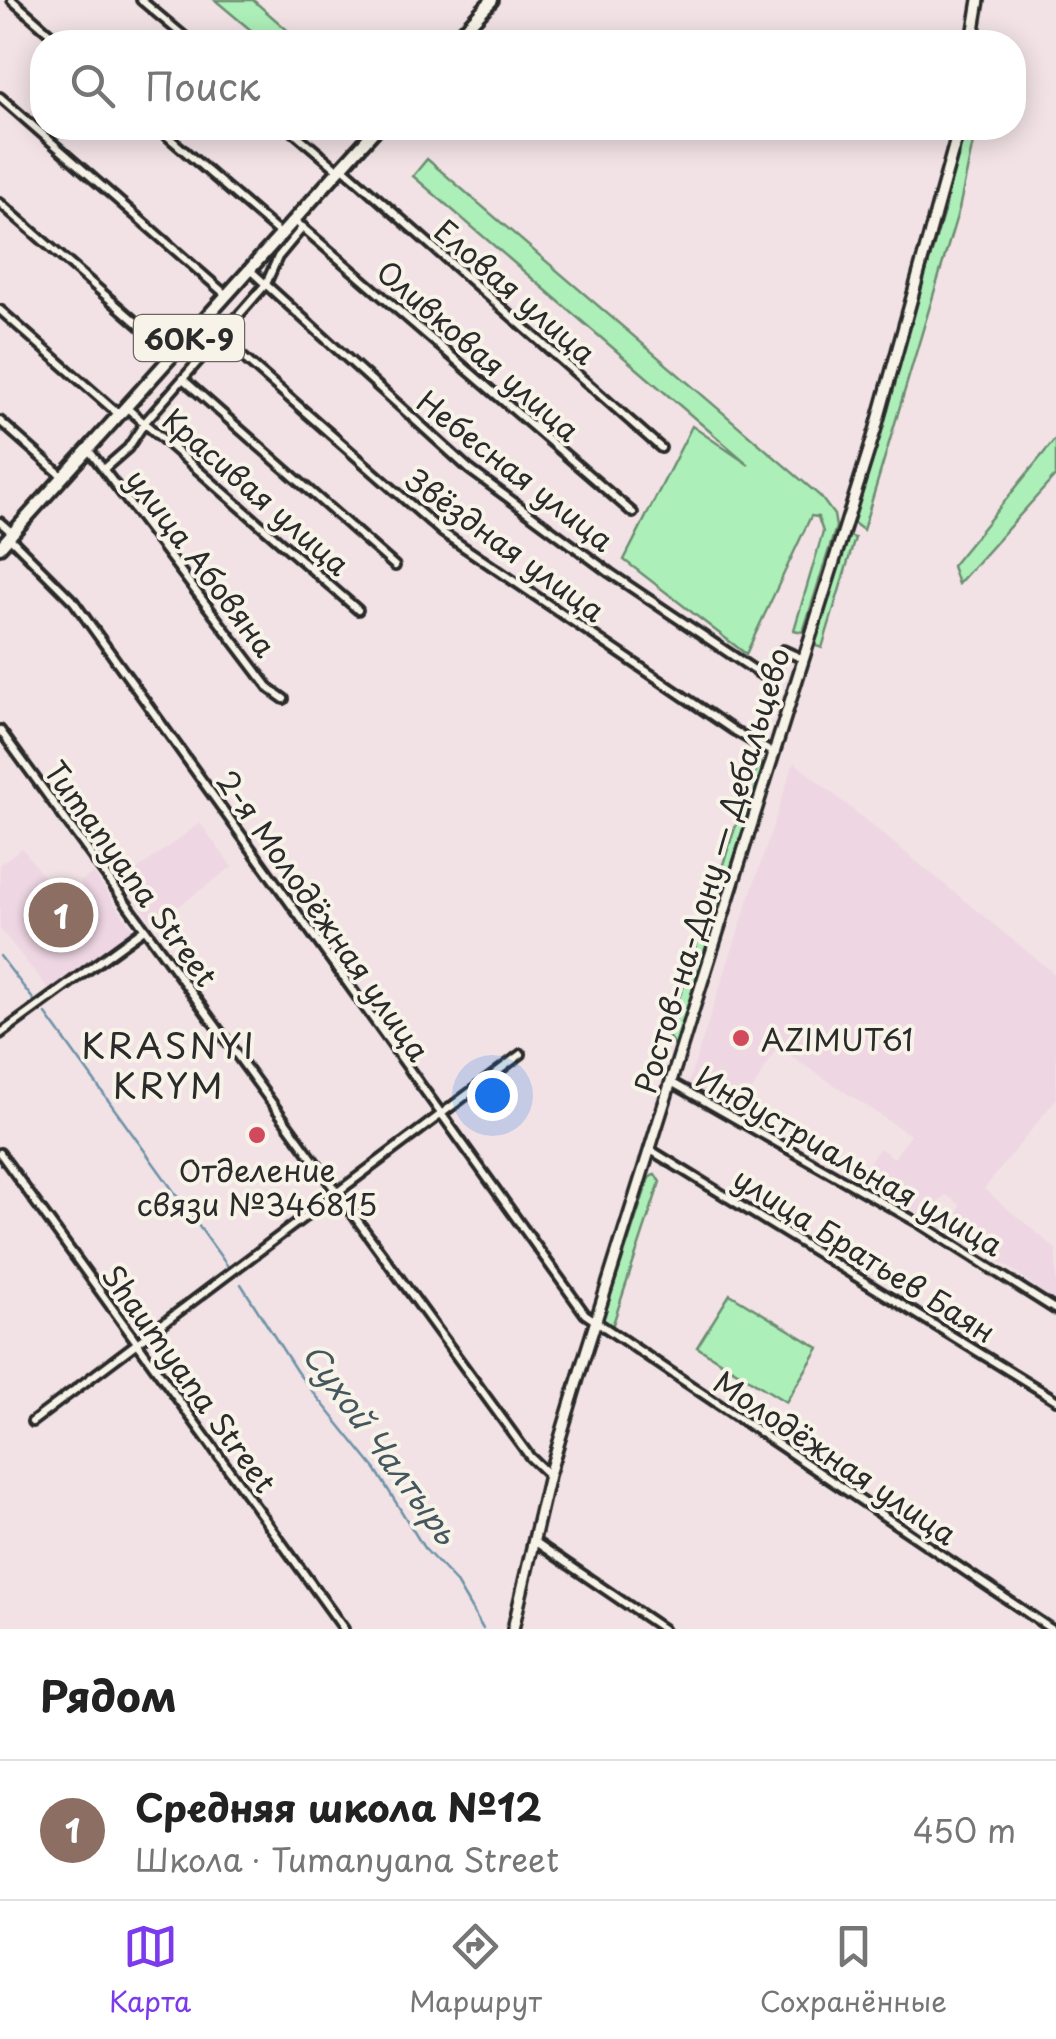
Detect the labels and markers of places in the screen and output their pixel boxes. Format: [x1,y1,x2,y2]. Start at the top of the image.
pin: 1 [28,878,94,952]
place label: AZIMUT61 [761,1016,913,1061]
marker: AZIMUT61 [730,1027,752,1049]
marker: Отделение связи №346815 [246,1124,268,1146]
place label: Отделение связи №346815 [137,1147,377,1226]

